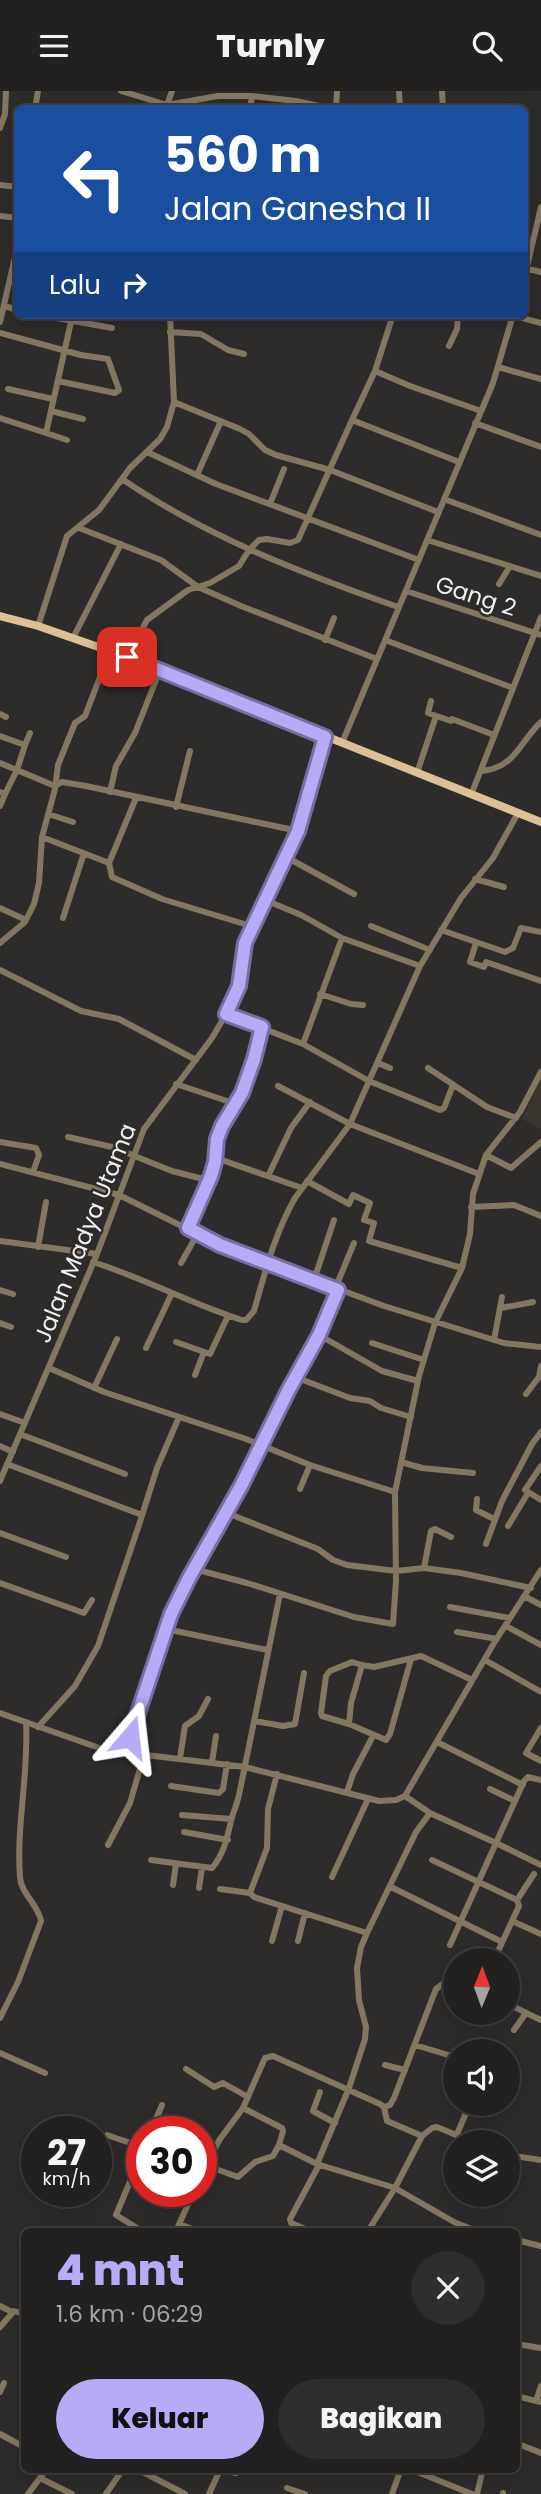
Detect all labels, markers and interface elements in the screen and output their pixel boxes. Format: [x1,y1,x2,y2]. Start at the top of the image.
text: Turnly [216,23,325,68]
icon: menu [35,27,73,65]
icon: search [468,27,506,65]
text: 560 m [164,121,321,189]
icon: left [49,133,140,224]
text: Jalan Ganesha II [164,186,431,231]
icon: right [115,266,153,304]
text: Lalu [49,267,101,303]
street label: Gang 2 [432,568,520,624]
pin [97,627,157,687]
icon: arrive [108,638,146,676]
street label: Jalan Madya Utama [26,1119,144,1347]
position arrow [93,1700,167,1774]
north arrow [443,1948,520,2025]
map controls [443,1948,520,2207]
button: sound [443,2039,520,2116]
speed limit sign: 30 [126,2116,217,2207]
text: 27 [47,2128,86,2177]
button: layers [443,2130,520,2207]
text: km/h [43,2166,90,2191]
text: 4 mnt [56,2241,184,2300]
button: close [411,2251,485,2325]
text: 1.6 km · 06:29 [56,2298,203,2330]
button: Keluar [56,2379,264,2459]
button: Bagikan [278,2379,485,2459]

